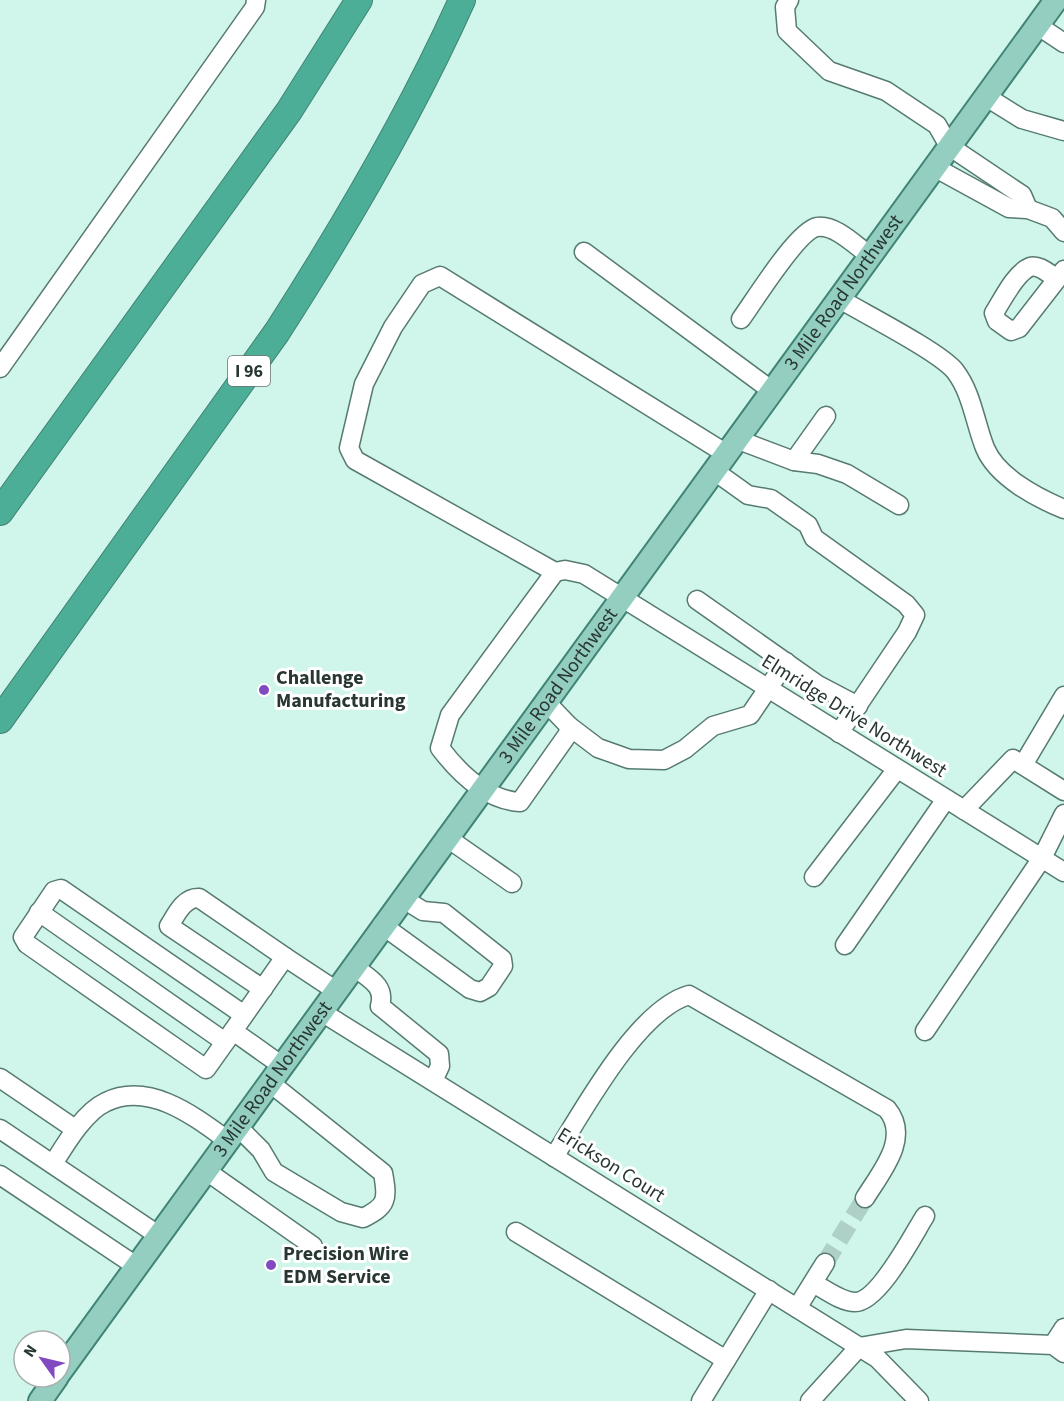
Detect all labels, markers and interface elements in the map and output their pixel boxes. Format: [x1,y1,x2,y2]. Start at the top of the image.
street label: 3 Mile Road Northwest [777,208,910,376]
road number: I 96 [228,356,270,386]
street label: 3 Mile Road Northwest [492,602,625,770]
street label: Elmridge Drive Northwest [756,648,952,785]
place label: Challenge Manufacturing [276,664,406,715]
marker: Challenge Manufacturing [257,683,271,697]
street label: 3 Mile Road Northwest [206,995,339,1163]
street label: Erickson Court [552,1121,671,1209]
place label: Precision Wire EDM Service [283,1240,409,1291]
marker: Precision Wire EDM Service [264,1258,278,1272]
north arrow [12,1329,72,1389]
text: N [18,1341,42,1362]

